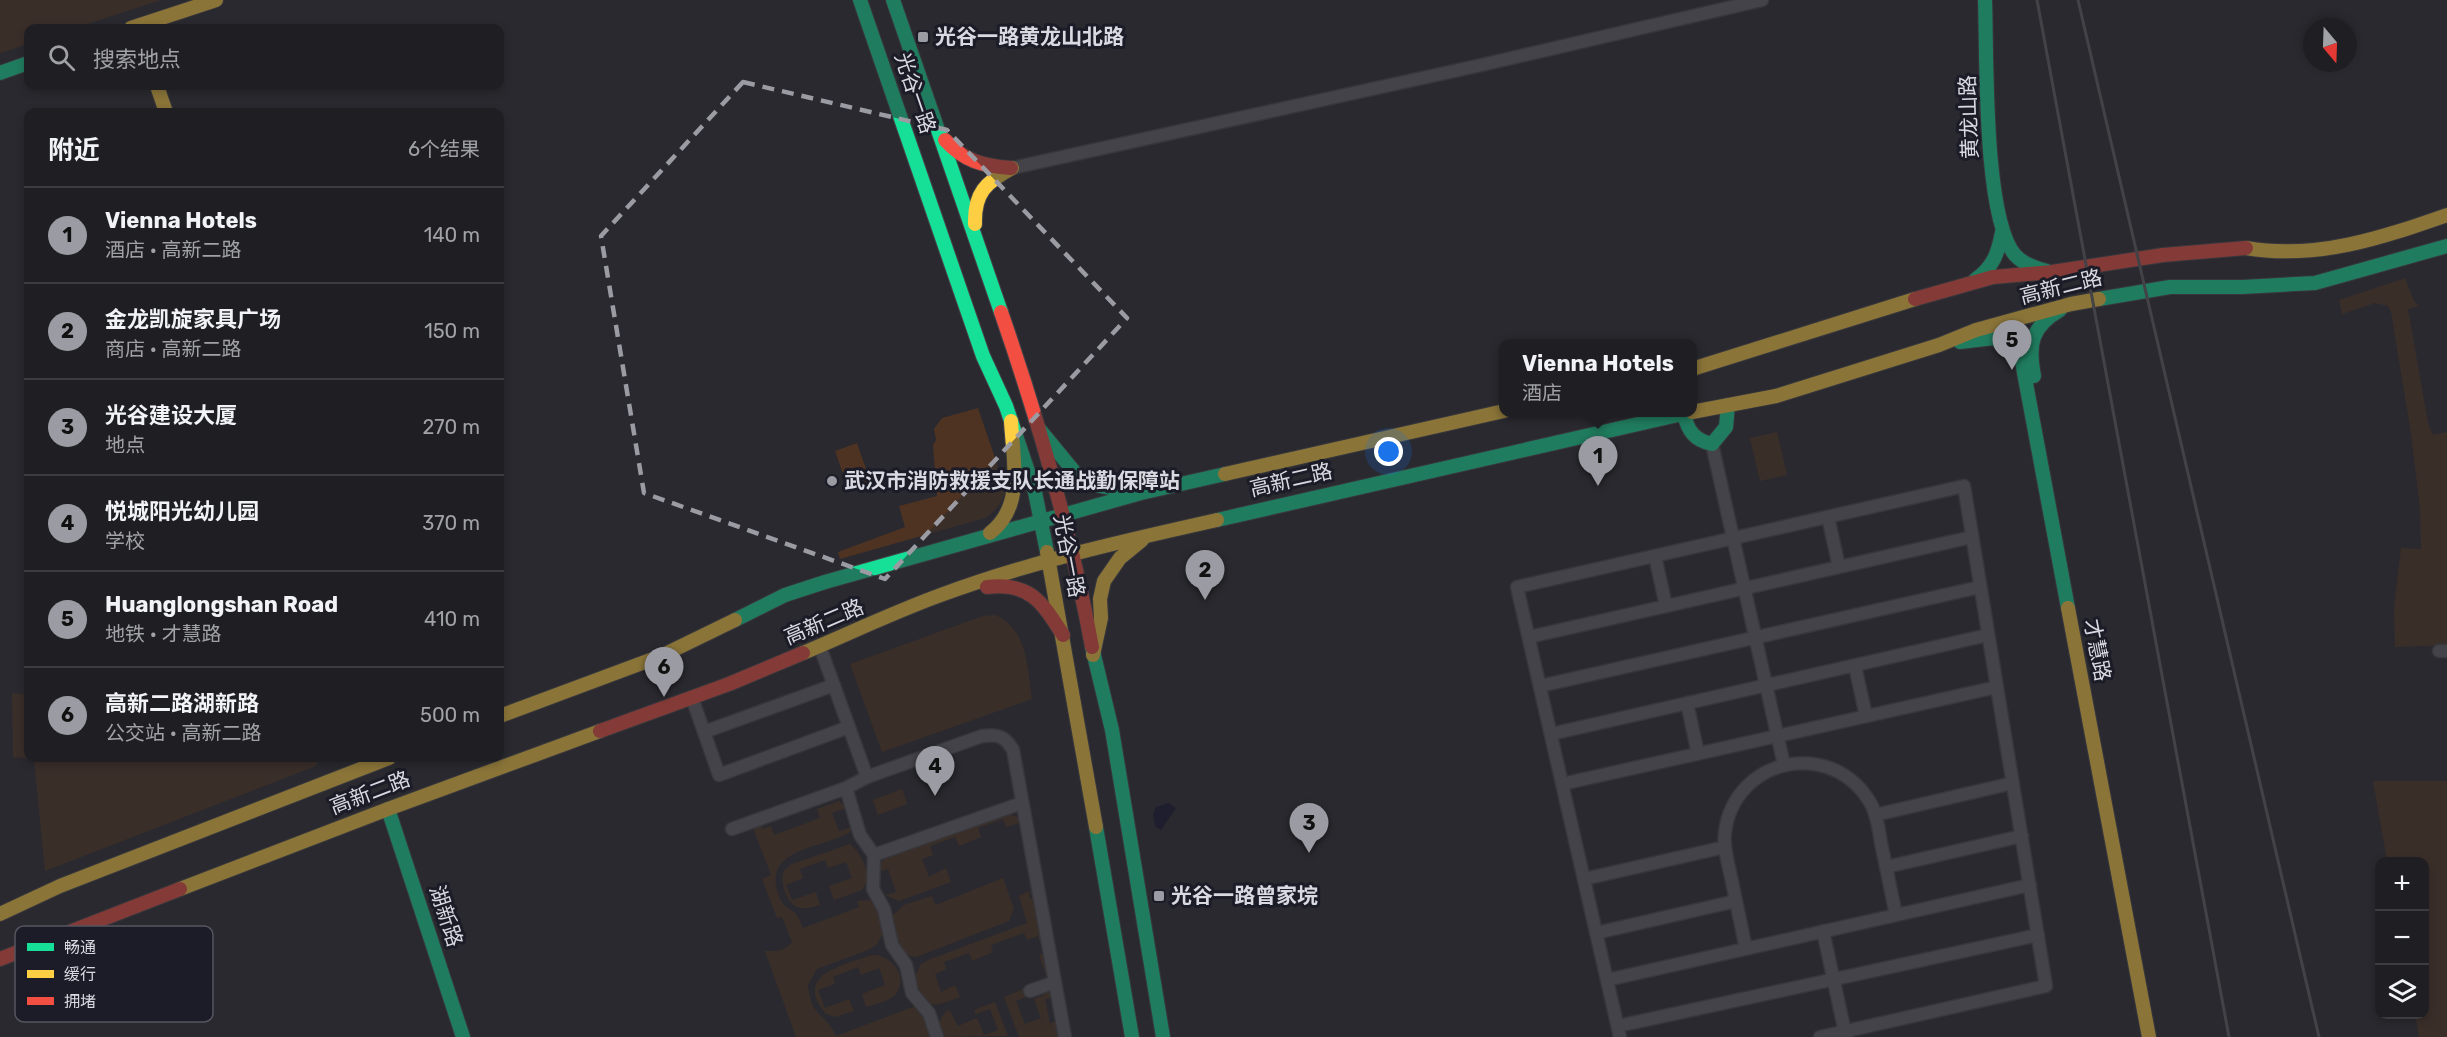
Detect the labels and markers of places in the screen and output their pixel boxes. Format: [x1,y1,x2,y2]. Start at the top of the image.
place label: 光谷一路黄龙山北路 [935,24,1124,49]
marker: 光谷一路黄龙山北路 [916,30,930,44]
pin: 5 [1992,320,2032,370]
pin: 1 [1578,436,1618,486]
place label: 武汉市消防救援支队长通战勤保障站 [844,468,1180,493]
marker: 武汉市消防救援支队长通战勤保障站 [825,474,839,488]
pin: 2 [1186,550,1224,600]
pin: 6 [644,648,684,697]
pin: 4 [916,746,954,796]
pin: 3 [1290,804,1328,853]
place label: 光谷一路曾家垸 [1171,883,1318,908]
marker: 光谷一路曾家垸 [1152,889,1166,903]

